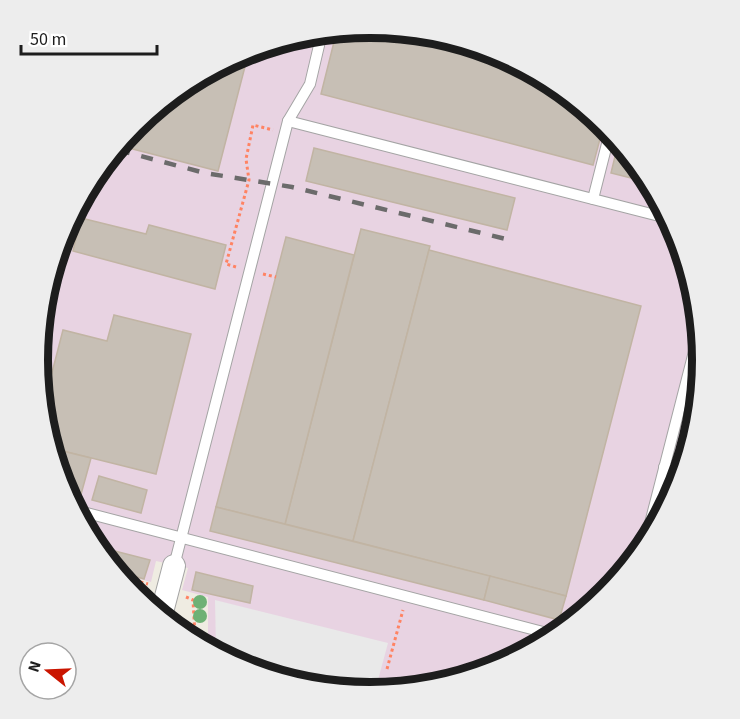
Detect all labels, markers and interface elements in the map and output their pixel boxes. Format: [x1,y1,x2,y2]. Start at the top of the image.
scale bar [21,18,158,56]
text: 50 m [30,27,66,52]
north arrow [18,641,78,701]
text: N [23,658,47,675]

